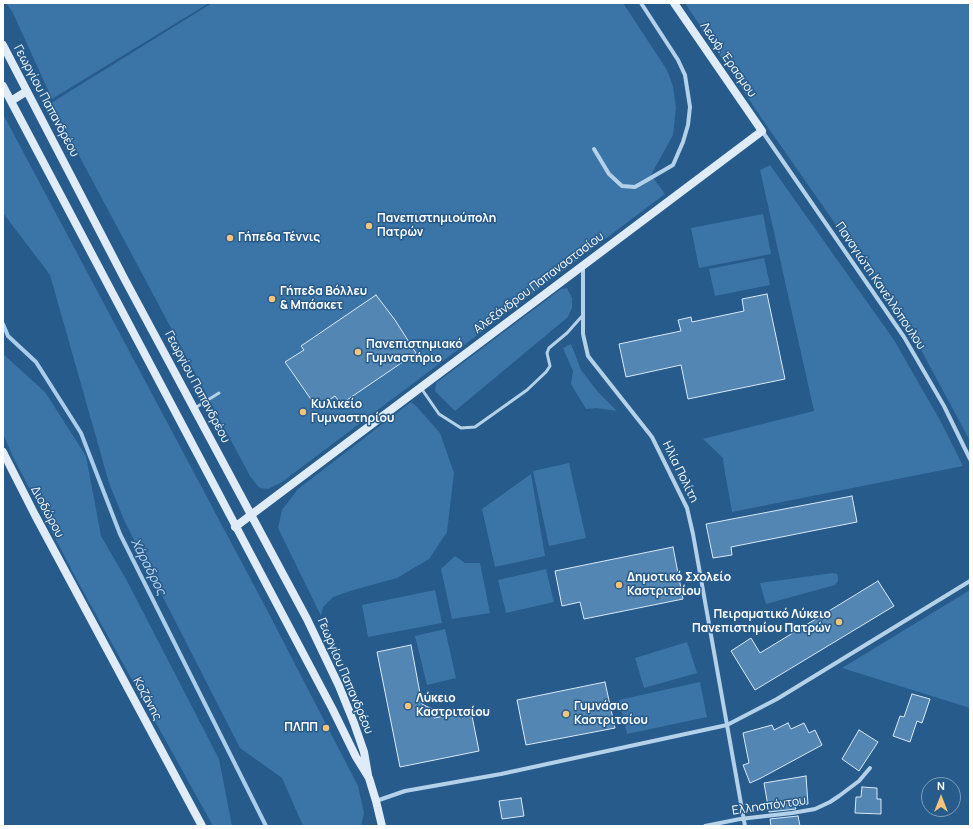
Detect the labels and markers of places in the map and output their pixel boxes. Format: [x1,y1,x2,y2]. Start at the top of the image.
place label: Πανεπιστημιούπολη Πατρών [377,212,496,240]
marker: Πανεπιστημιούπολη Πατρών [364,221,374,231]
place label: Γήπεδα Τέννις [238,231,320,245]
marker: Γήπεδα Τέννις [225,233,235,243]
place label: Γήπεδα Βόλλευ & Μπάσκετ [280,285,367,313]
marker: Γήπεδα Βόλλευ & Μπάσκετ [267,294,277,304]
place label: Πανεπιστημιακό Γυμναστήριο [366,338,463,366]
marker: Πανεπιστημιακό Γυμναστήριο [353,347,363,357]
place label: Κυλικείο Γυμναστηρίου [311,398,394,426]
marker: Κυλικείο Γυμναστηρίου [298,407,308,417]
place label: Δημοτικό Σχολείο Καστριτσίου [627,571,731,599]
marker: Δημοτικό Σχολείο Καστριτσίου [614,580,624,590]
place label: Πειραματικό Λύκειο Πανεπιστημίου Πατρών [692,608,831,636]
marker: Πειραματικό Λύκειο Πανεπιστημίου Πατρών [834,617,844,627]
place label: Λύκειο Καστριτσίου [416,692,490,720]
place label: Γυμνάσιο Καστριτσίου [574,700,648,728]
marker: Λύκειο Καστριτσίου [403,701,413,711]
marker: Γυμνάσιο Καστριτσίου [561,709,571,719]
place label: ΠΛΠΠ [284,721,318,735]
marker: ΠΛΠΠ [321,723,331,733]

